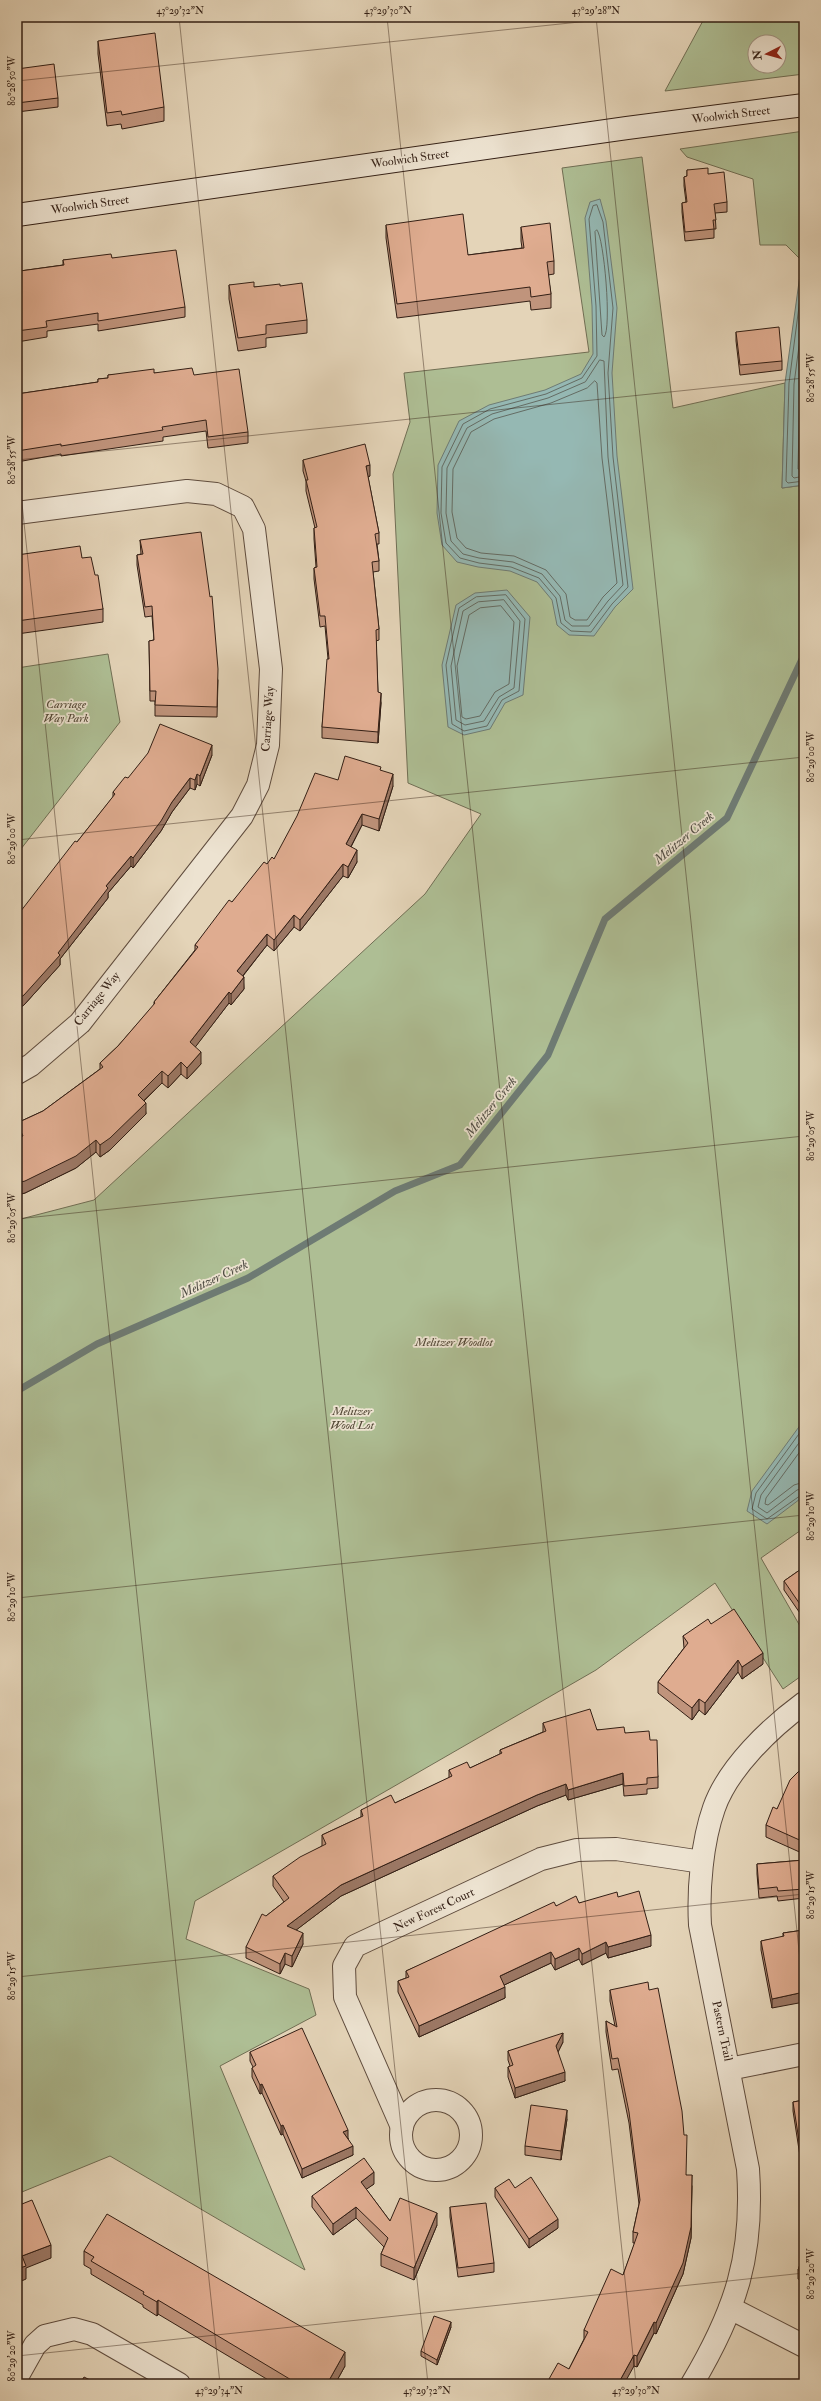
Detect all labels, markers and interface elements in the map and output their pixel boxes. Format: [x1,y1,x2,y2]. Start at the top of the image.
text: 43°29'32"N [156,5,204,17]
text: 43°29'30"N [364,5,412,17]
text: 43°29'28"N [572,5,620,17]
north arrow [747,34,787,74]
text: N [750,48,765,62]
text: 80°28'50"W [6,55,18,106]
street label: Woolwich Street [690,103,771,127]
street label: Woolwich Street [369,146,450,172]
street label: Woolwich Street [49,192,130,218]
text: 80°28'55"W [805,353,817,403]
text: 80°28'55"W [6,435,18,485]
street label: Carriage Way [258,685,278,752]
park label: Carriage Way Park [43,697,89,726]
text: 80°29'00"W [805,731,817,782]
water label: Melitzer Creek [650,808,717,868]
text: 80°29'00"W [6,813,18,864]
street label: Carriage Way [71,968,124,1029]
water label: Melitzer Creek [461,1073,520,1141]
text: 80°29'05"W [805,1110,817,1161]
text: 80°29'05"W [6,1192,18,1243]
water label: Melitzer Creek [176,1256,251,1302]
park label: Melitzer Woodlot [414,1335,493,1350]
park label: Melitzer Wood Lot [330,1404,375,1433]
text: 80°29'10"W [805,1491,817,1541]
text: 80°29'10"W [6,1572,18,1622]
text: 80°29'15"W [805,1870,817,1919]
street label: New Forest Court [391,1885,477,1935]
text: 80°29'15"W [6,1951,18,2000]
street label: Pastern Trail [708,2000,736,2062]
text: 80°29'20"W [805,2248,817,2299]
text: 80°29'20"W [6,2330,18,2381]
text: 43°29'34"N [195,2385,243,2397]
text: 43°29'32"N [403,2385,451,2397]
text: 43°29'30"N [612,2385,660,2397]

